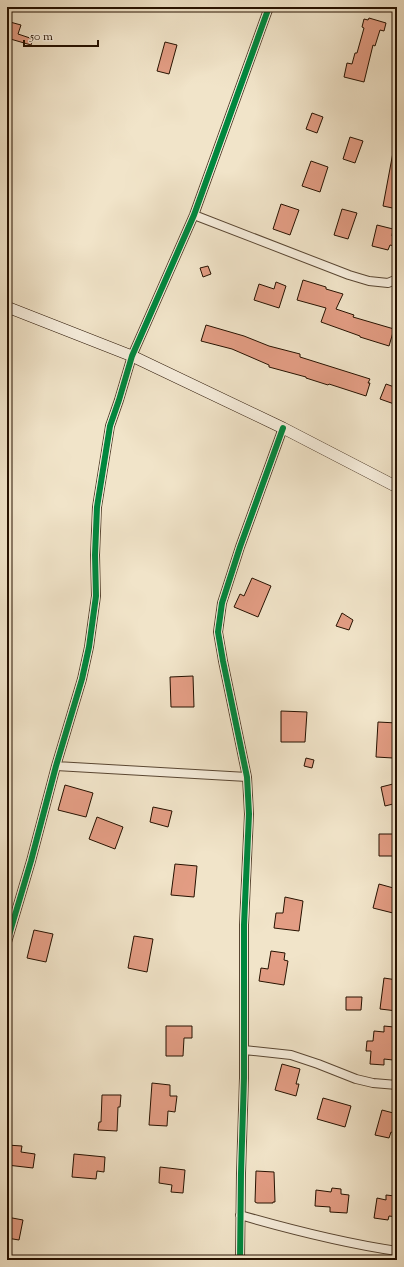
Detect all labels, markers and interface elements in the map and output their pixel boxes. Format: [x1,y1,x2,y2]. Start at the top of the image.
scale bar [24,22,98,48]
text: 50 m [29,28,53,46]

